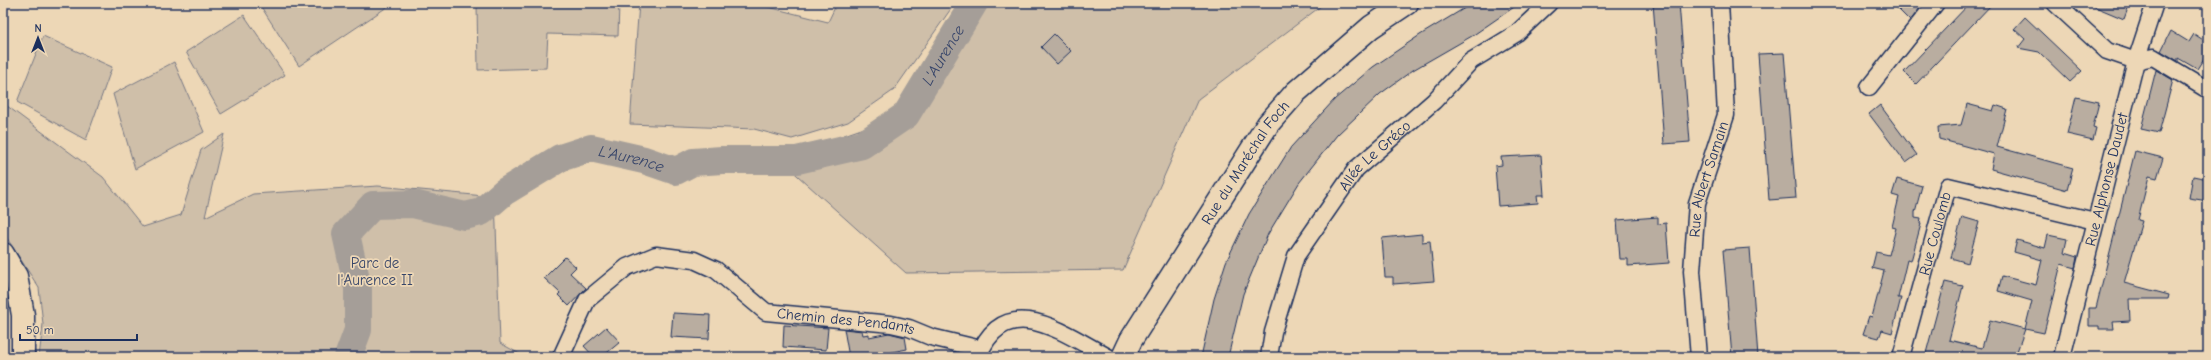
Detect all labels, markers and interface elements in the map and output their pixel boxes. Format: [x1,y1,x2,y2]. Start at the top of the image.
north arrow [18,18,58,58]
text: N [34,22,42,35]
water label: L'Aurence [918,22,968,89]
street label: Rue du Maréchal Foch [1198,97,1293,228]
street label: Rue Alphonse Daudet [2081,110,2132,248]
street label: Allée Le Gréco [1335,116,1414,194]
street label: Rue Albert Samain [1686,119,1732,238]
water label: L'Aurence [597,142,666,176]
street label: Rue Coulomb [1915,190,1955,277]
park label: Parc de l'Aurence II [337,254,413,289]
street label: Chemin des Pendants [776,304,918,338]
scale bar [20,316,137,342]
text: 50 m [26,323,54,337]

